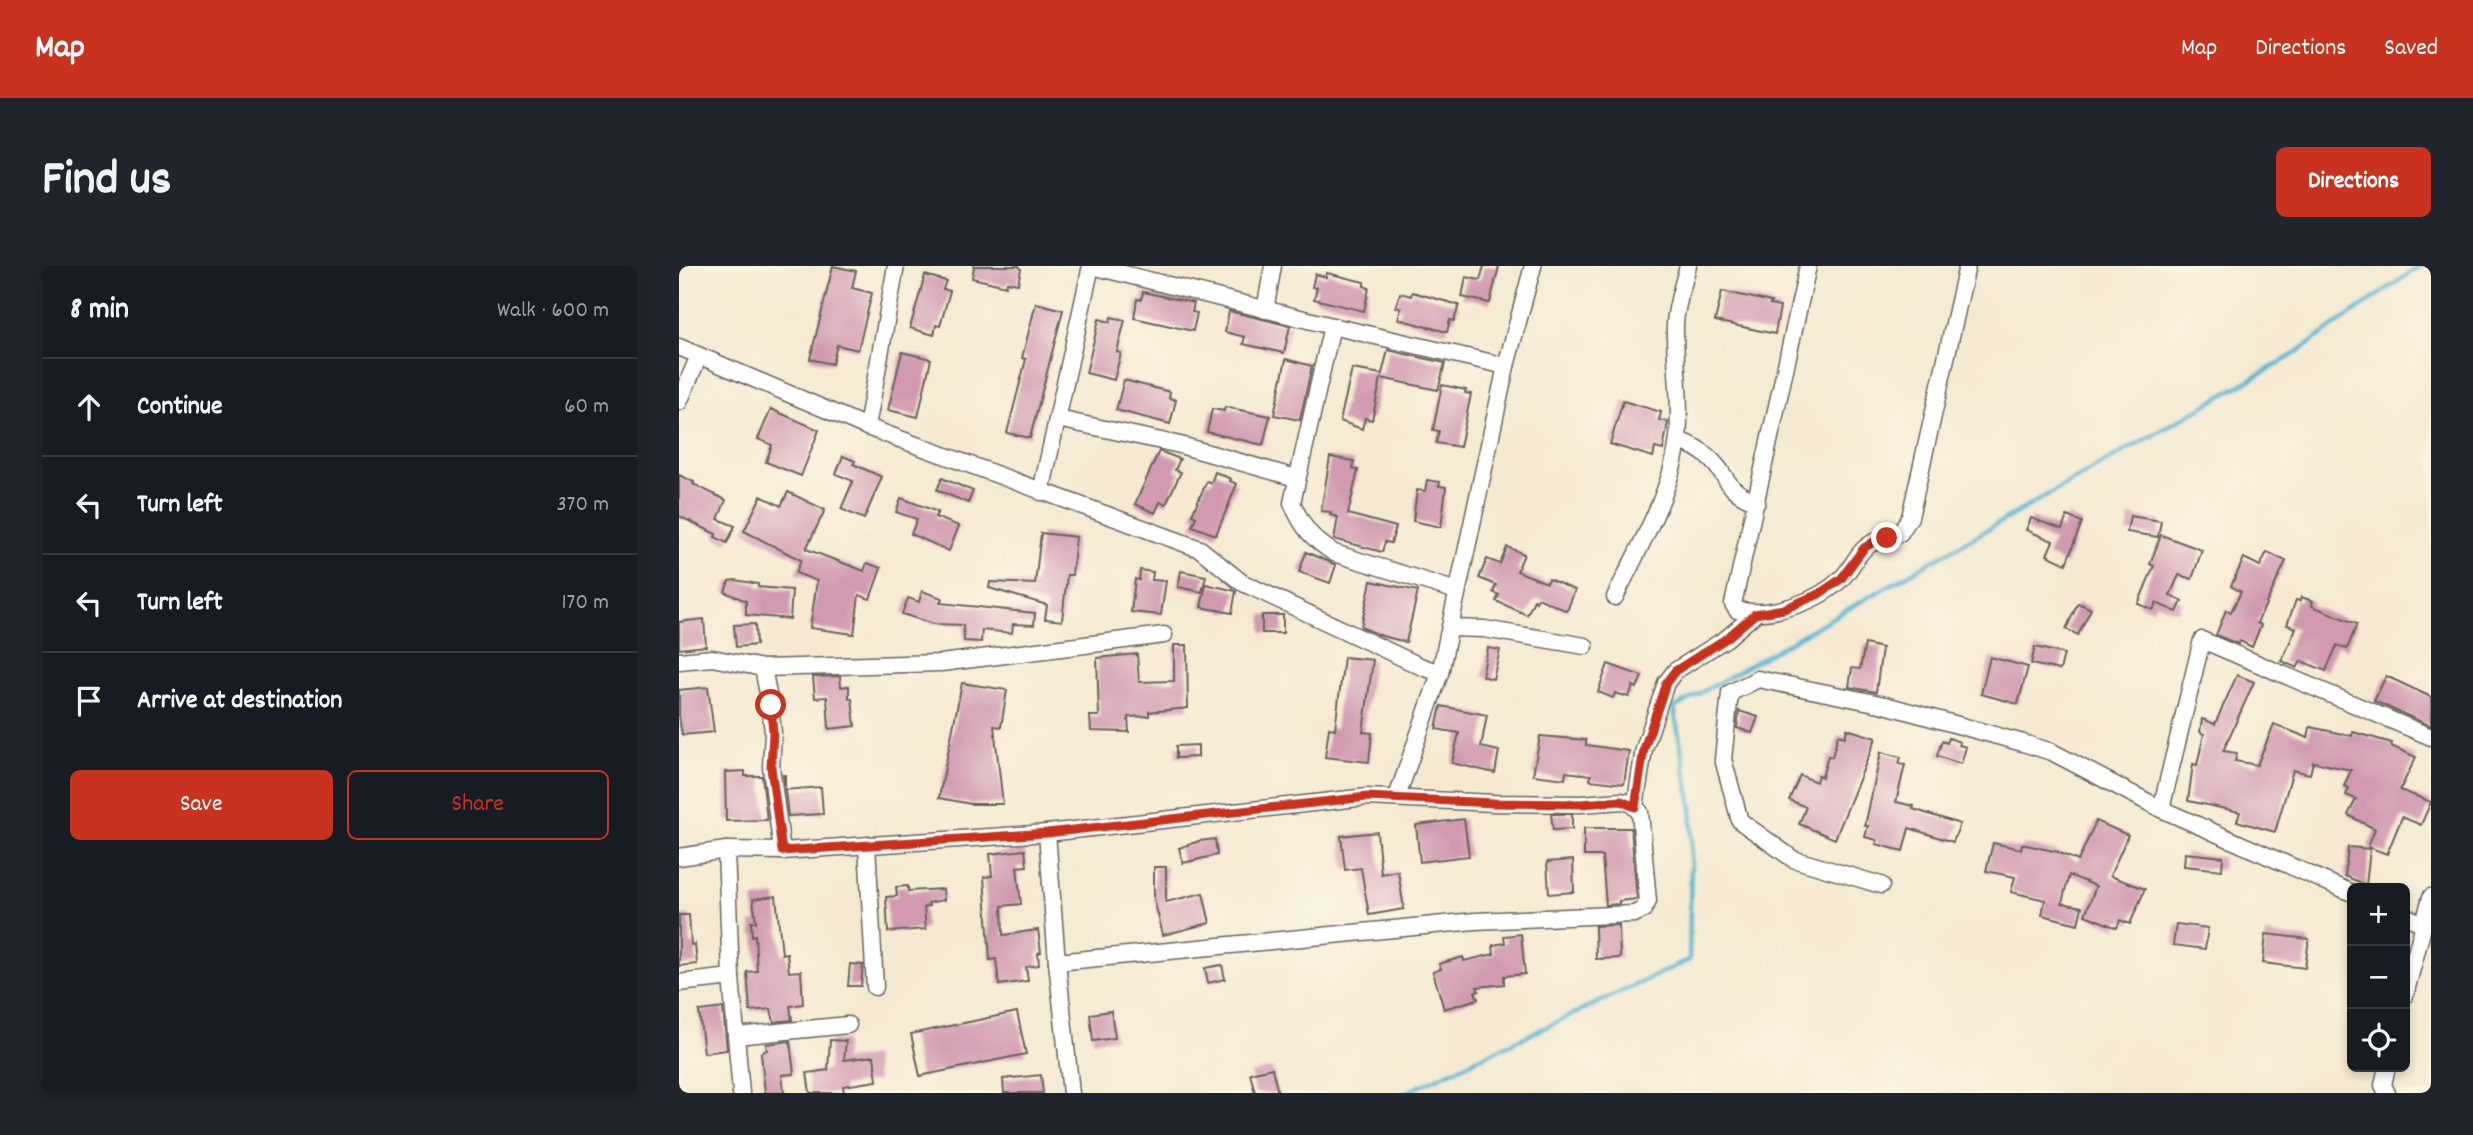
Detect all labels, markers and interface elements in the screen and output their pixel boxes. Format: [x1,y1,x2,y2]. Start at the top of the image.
text: Map [35,26,85,73]
text: Map [2181,32,2217,66]
text: Directions [2255,32,2346,66]
text: Saved [2384,32,2438,66]
text: Find us [42,147,171,217]
button: Directions [2276,147,2431,217]
text: 8 min [70,290,129,333]
text: Walk · 600 m [497,295,609,328]
icon: ahead [70,388,108,426]
text: Continue [137,389,222,426]
text: 60 m [564,391,609,424]
icon: left [70,486,108,524]
text: Turn left [137,487,223,524]
text: 370 m [556,489,609,522]
route end [1871,522,1902,553]
icon: left [70,584,108,622]
text: Turn left [137,585,223,622]
text: 170 m [562,587,609,620]
icon: arrive [70,682,108,720]
text: Arrive at destination [137,683,342,720]
route start [755,689,786,720]
button: Save [70,770,333,840]
button: Share [347,770,609,840]
map controls [2347,883,2410,1072]
button: + [2347,883,2410,946]
button: − [2347,946,2410,1009]
button: locate [2347,1009,2410,1072]

